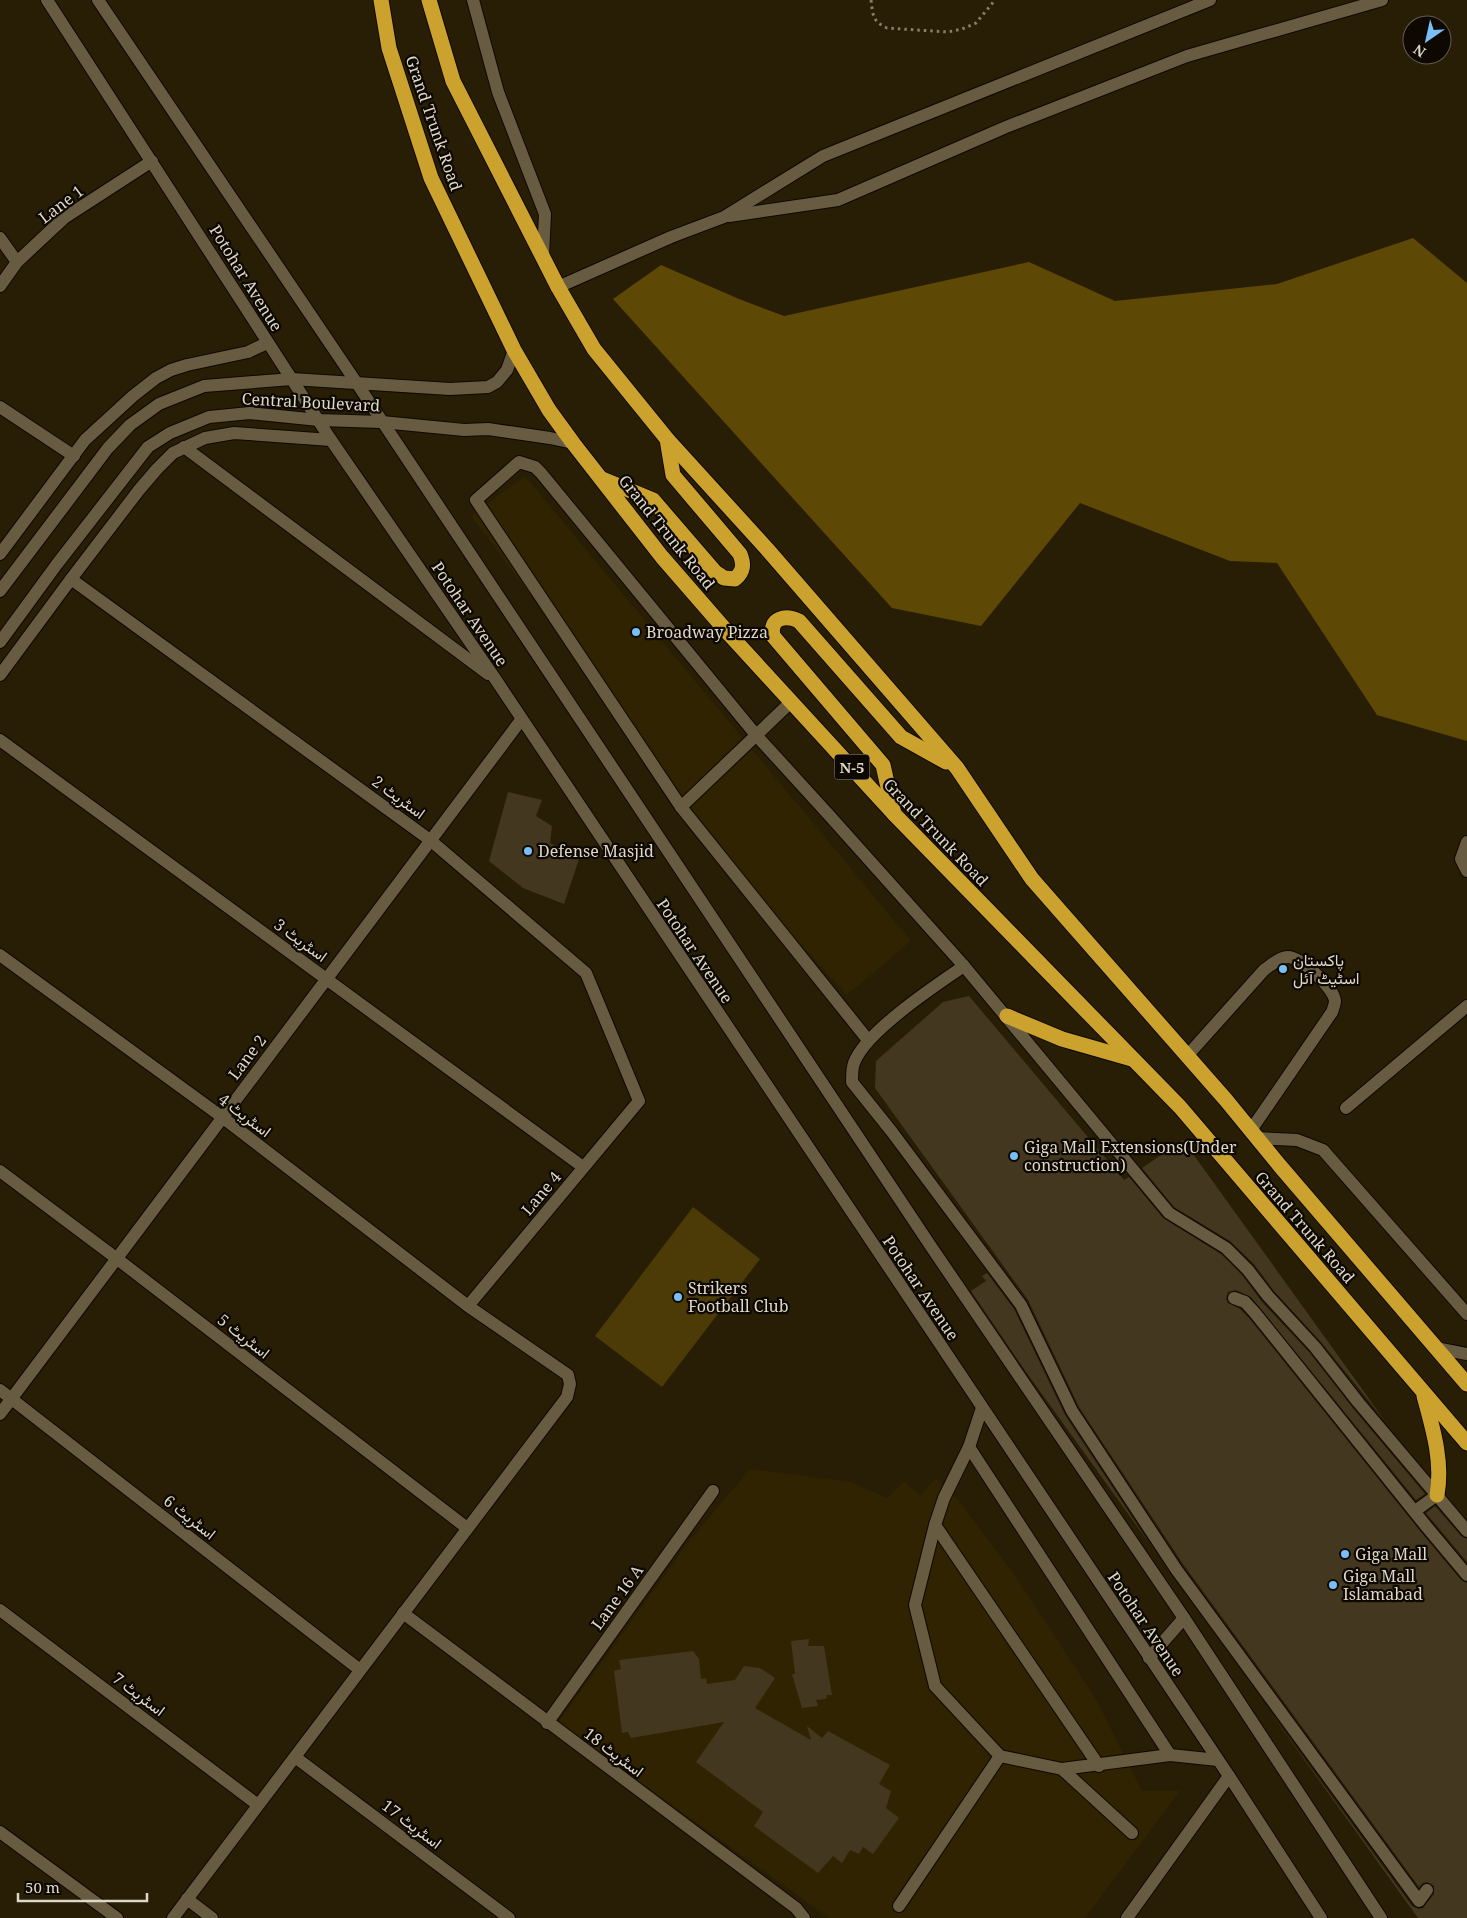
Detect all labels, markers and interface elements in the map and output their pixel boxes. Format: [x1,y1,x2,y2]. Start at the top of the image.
north arrow [1402,15,1452,65]
text: N [1410,40,1429,62]
street label: Grand Trunk Road [401,52,468,194]
street label: Lane 1 [34,180,88,228]
street label: Potohar Avenue [204,221,288,335]
street label: Central Boulevard [241,387,381,417]
street label: Grand Trunk Road [614,470,720,594]
street label: Potohar Avenue [427,557,513,671]
place label: Broadway Pizza [646,621,768,643]
marker: Broadway Pizza [630,626,642,638]
road number: N-5 [834,754,870,780]
street label: اسٹریٹ 2 [368,770,430,824]
street label: Grand Trunk Road [879,773,993,891]
place label: Defense Masjid [538,840,654,862]
marker: Defense Masjid [522,845,534,857]
street label: Potohar Avenue [652,894,738,1008]
street label: اسٹریٹ 3 [270,913,332,967]
place label: پاکستان اسٹیٹ آئل [1293,949,1360,989]
marker: پاکستان اسٹیٹ آئل [1277,963,1289,975]
street label: Lane 2 [223,1030,271,1084]
street label: اسٹریٹ 4 [214,1088,276,1142]
place label: Giga Mall Extensions(Under construction) [1024,1136,1237,1176]
marker: Giga Mall Extensions(Under construction) [1008,1150,1020,1162]
street label: Lane 4 [516,1166,566,1220]
street label: Grand Trunk Road [1250,1166,1360,1288]
street label: Potohar Avenue [878,1231,964,1345]
place label: Strikers Football Club [688,1277,789,1317]
marker: Strikers Football Club [672,1291,684,1303]
street label: اسٹریٹ 5 [213,1309,275,1363]
street label: اسٹریٹ 6 [159,1490,221,1544]
place label: Giga Mall [1355,1543,1427,1565]
marker: Giga Mall [1339,1548,1351,1560]
street label: Lane 16 A [586,1559,648,1634]
place label: Giga Mall Islamabad [1343,1565,1423,1605]
street label: Potohar Avenue [1103,1567,1189,1681]
marker: Giga Mall Islamabad [1327,1579,1339,1591]
street label: اسٹریٹ 7 [108,1667,170,1721]
street label: اسٹریٹ 18 [580,1722,648,1782]
street label: اسٹریٹ 17 [378,1794,446,1854]
scale bar [18,1870,146,1902]
text: 50 m [25,1877,60,1897]

